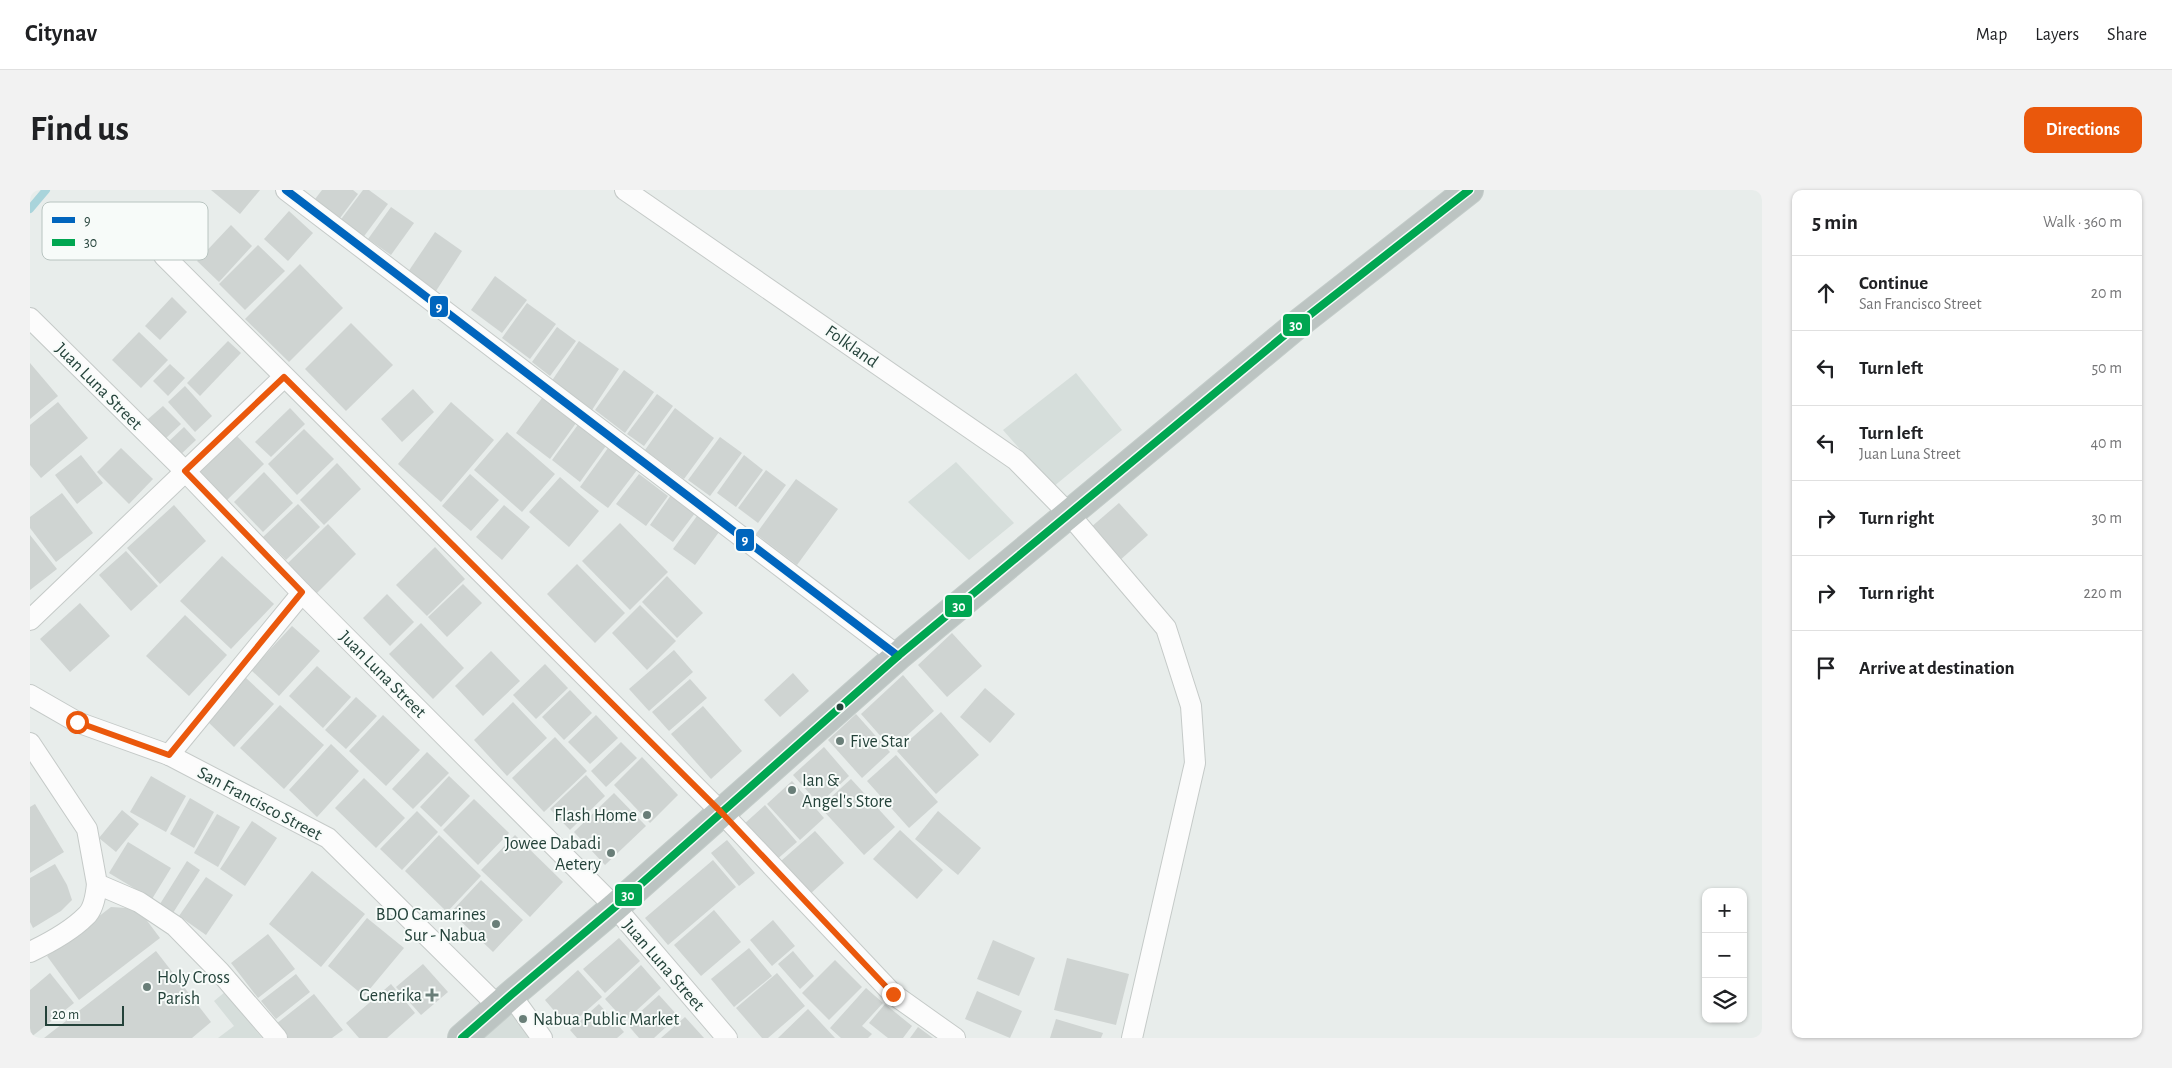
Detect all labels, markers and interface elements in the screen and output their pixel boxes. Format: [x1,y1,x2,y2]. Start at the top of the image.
text: Citynav [25,22,97,46]
text: Map [1976,26,2007,44]
text: Layers [2035,26,2079,44]
text: Share [2107,26,2147,44]
button: Directions [2024,107,2142,153]
text: Find us [30,112,129,147]
legend [42,202,208,260]
text: 5 min [1812,212,1858,233]
text: 9 [84,214,91,228]
text: Walk · 360 m [2043,214,2122,230]
text: 30 [84,236,97,250]
text: Continue [1859,274,1928,293]
icon: ahead [1812,279,1840,307]
text: 20 m [2091,285,2122,301]
line badge: 9 [429,295,449,318]
text: San Francisco Street [1859,296,1981,312]
text: 9 [436,300,443,314]
line badge: 30 [1282,313,1311,337]
text: 30 [1289,319,1303,333]
street label: Folkland [822,322,881,371]
street label: Juan Luna Street [51,340,145,434]
icon: left [1812,354,1840,382]
text: Turn left [1859,359,1923,378]
text: 50 m [2091,360,2122,376]
text: Turn left [1859,424,1923,443]
icon: left [1812,429,1840,457]
text: 40 m [2090,435,2122,451]
text: Juan Luna Street [1859,446,1961,462]
icon: right [1812,504,1840,532]
text: Turn right [1859,509,1934,528]
text: 30 m [2092,510,2122,526]
line badge: 9 [735,528,755,552]
text: 9 [742,533,749,547]
icon: right [1812,579,1840,607]
text: Turn right [1859,584,1934,603]
text: 220 m [2084,585,2122,601]
line badge: 30 [944,594,973,618]
text: 30 [952,600,966,614]
street label: Juan Luna Street [335,628,429,722]
icon: arrive [1812,654,1840,682]
text: Arrive at destination [1859,659,2015,678]
unlabelled marker [835,702,845,712]
route start [66,711,89,734]
place label: Five Star [850,733,909,751]
marker: Five Star [834,735,846,747]
street label: San Francisco Street [194,764,325,844]
place label: Ian & Angel's Store [802,772,892,811]
marker: Ian & Angel's Store [786,784,798,796]
place label: Flash Home [554,807,637,825]
marker: Flash Home [641,809,653,821]
place label: Jowee Dabadi Aetery [505,835,601,874]
marker: Jowee Dabadi Aetery [605,847,617,859]
line badge: 30 [614,883,643,907]
map controls [1702,888,1747,1023]
button: + [1702,888,1747,933]
text: 30 [621,889,635,903]
place label: BDO Camarines Sur - Nabua [376,906,486,945]
street label: Juan Luna Street [619,917,708,1015]
marker: BDO Camarines Sur - Nabua [490,918,502,930]
button: − [1702,933,1747,978]
place label: Holy Cross Parish [157,969,230,1008]
button: layers [1702,978,1747,1023]
marker: Holy Cross Parish [141,981,153,993]
route end [882,983,905,1006]
place label: Generika [359,987,422,1005]
marker: Generika [426,989,438,1001]
scale bar [45,1003,124,1026]
text: 20 m [52,1008,79,1022]
place label: Nabua Public Market [533,1011,679,1029]
marker: Nabua Public Market [517,1013,529,1025]

